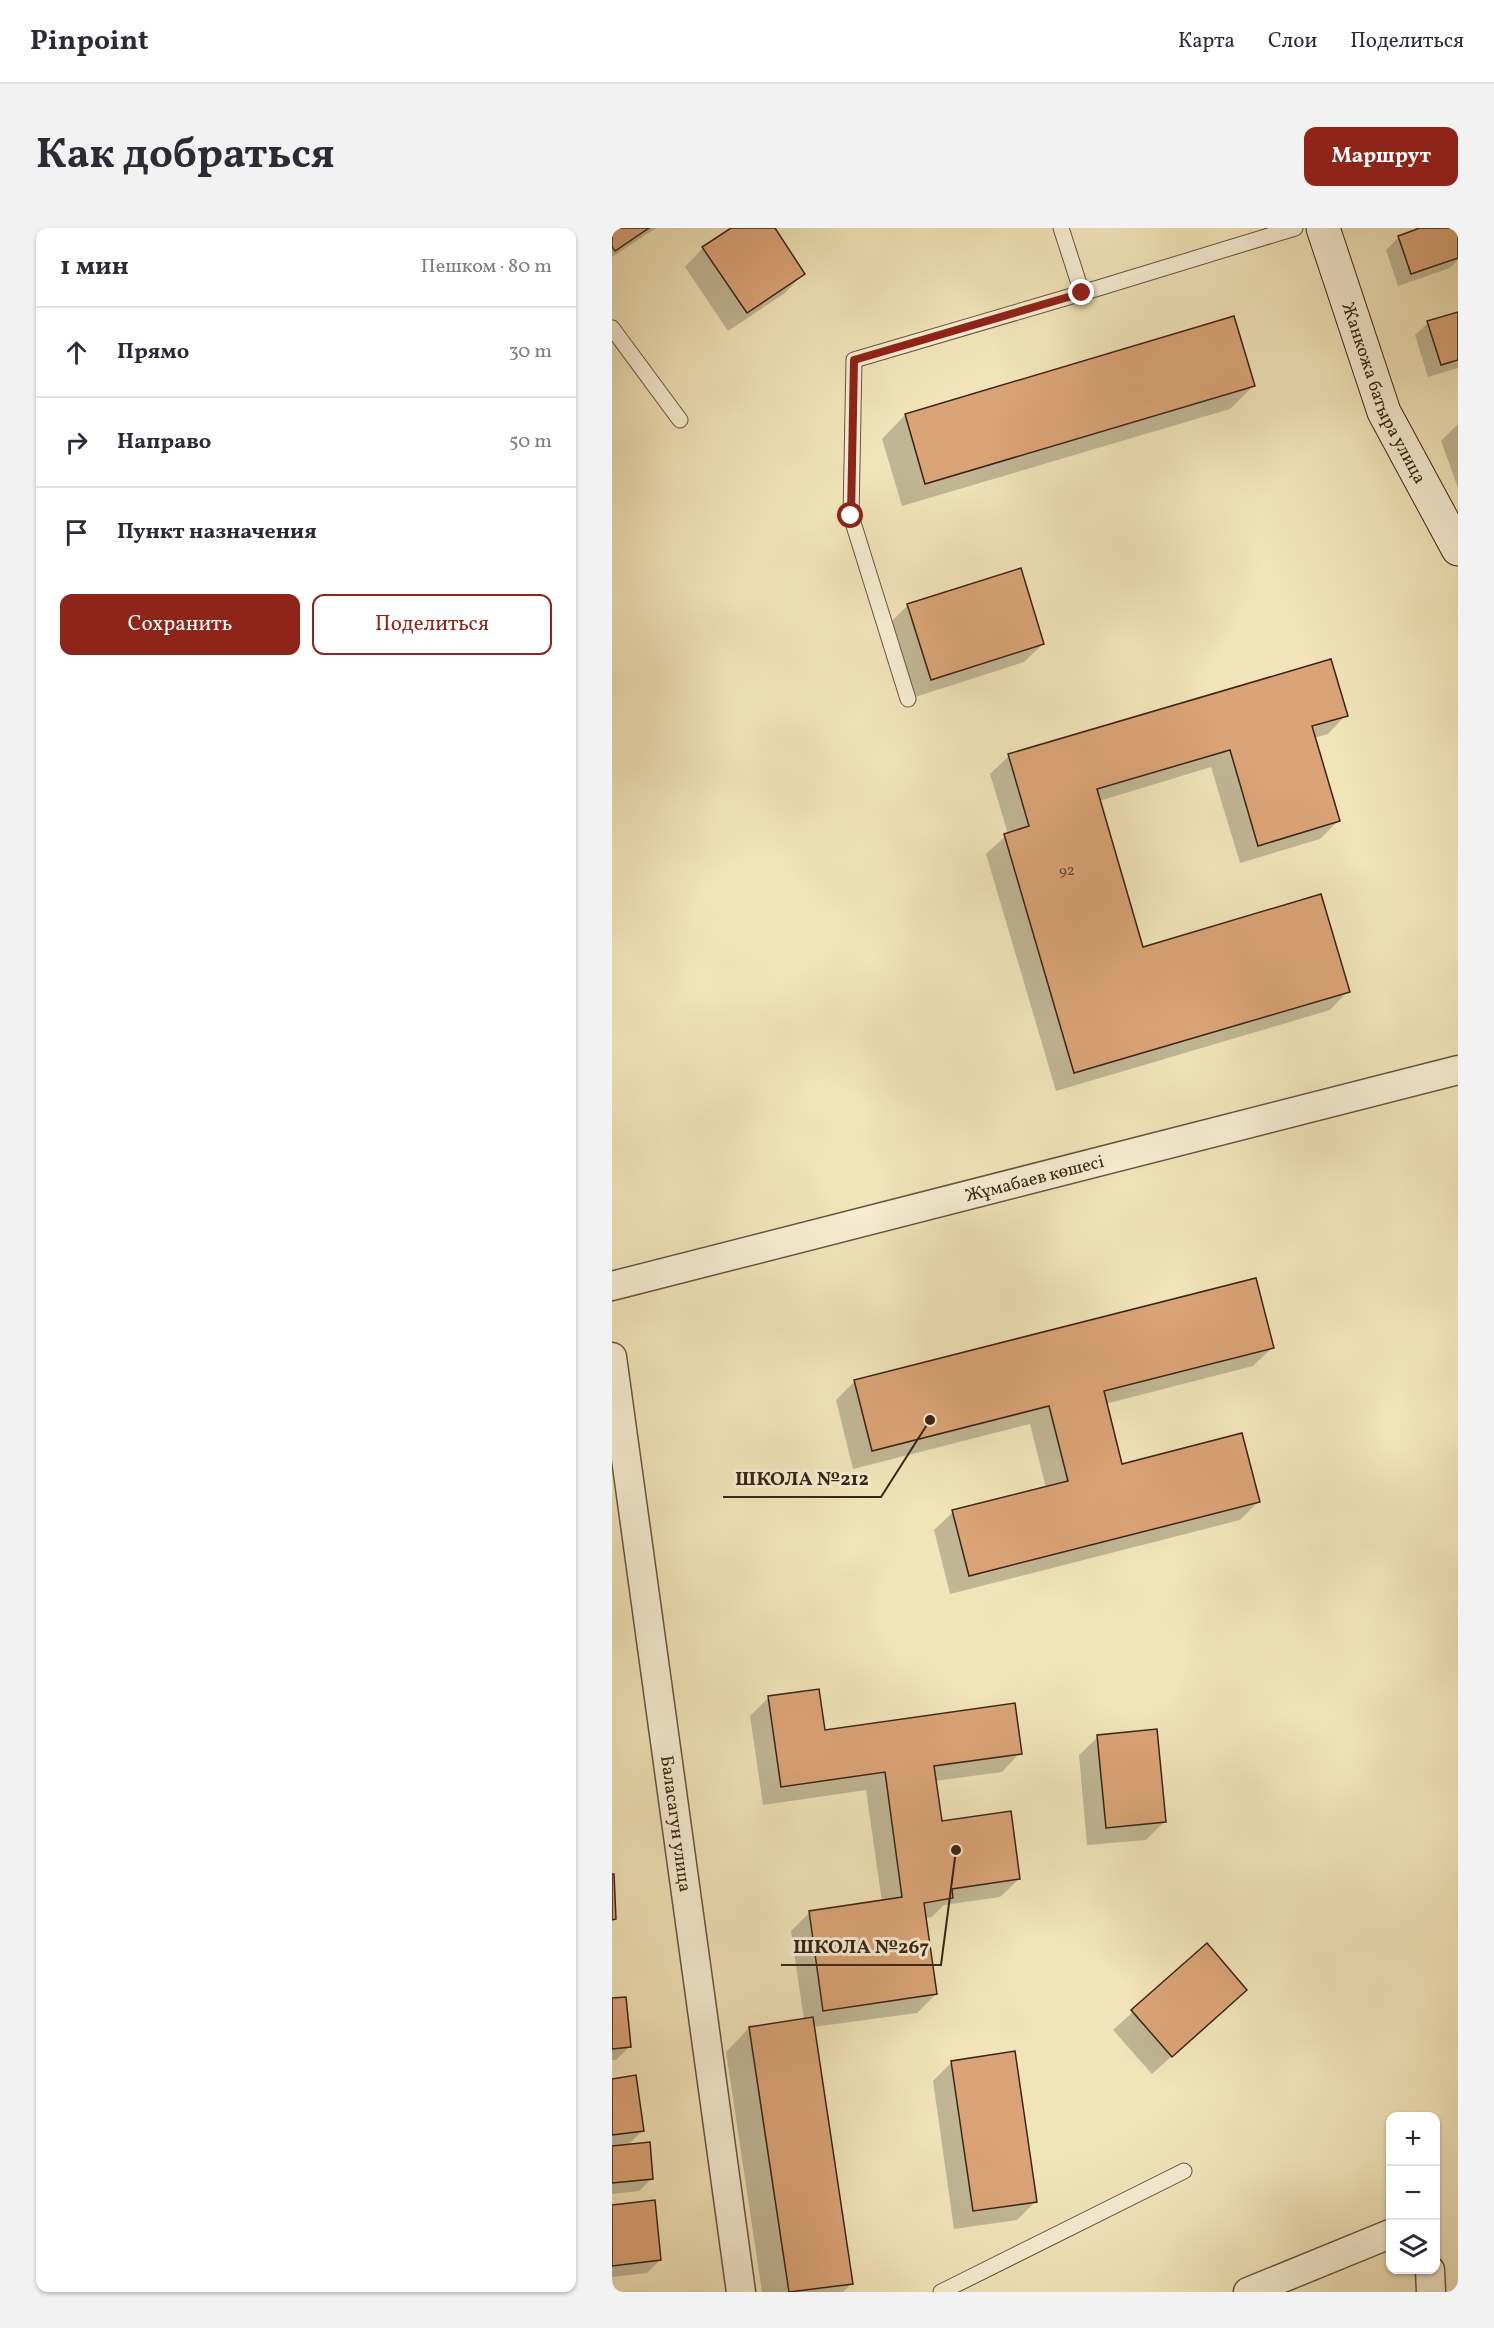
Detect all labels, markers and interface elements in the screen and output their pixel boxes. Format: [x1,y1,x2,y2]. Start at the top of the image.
text: Pinpoint [30,22,148,61]
text: Карта [1178,27,1235,56]
text: Слои [1268,27,1317,56]
text: Поделиться [1350,27,1464,56]
text: Как добраться [36,127,335,186]
button: Маршрут [1304,127,1458,186]
text: 1 мин [60,249,129,285]
text: Пешком · 80 m [421,253,552,281]
route end [1068,279,1094,305]
street label: Жанкожа батыра улица [1334,299,1432,489]
icon: ahead [60,336,93,369]
text: Прямо [117,337,189,368]
text: 30 m [508,338,552,366]
icon: right [60,426,93,459]
text: Направо [117,427,211,458]
text: 50 m [509,428,552,456]
route start [837,502,863,528]
icon: arrive [60,516,93,549]
text: Пункт назначения [117,517,317,548]
button: Сохранить [60,594,300,655]
button: Поделиться [312,594,552,655]
house number: 92 [1059,861,1075,882]
street label: Жұмабаев көшесі [963,1150,1107,1209]
callout: ШКОЛА №212 [723,1459,881,1497]
text: ШКОЛА №212 [735,1466,869,1494]
street label: Баласагун улица [653,1754,697,1894]
callout: ШКОЛА №267 [781,1927,941,1965]
text: ШКОЛА №267 [793,1934,929,1962]
map controls [1386,2112,1440,2274]
button: + [1386,2112,1440,2166]
button: − [1386,2166,1440,2220]
button: layers [1386,2220,1440,2274]

